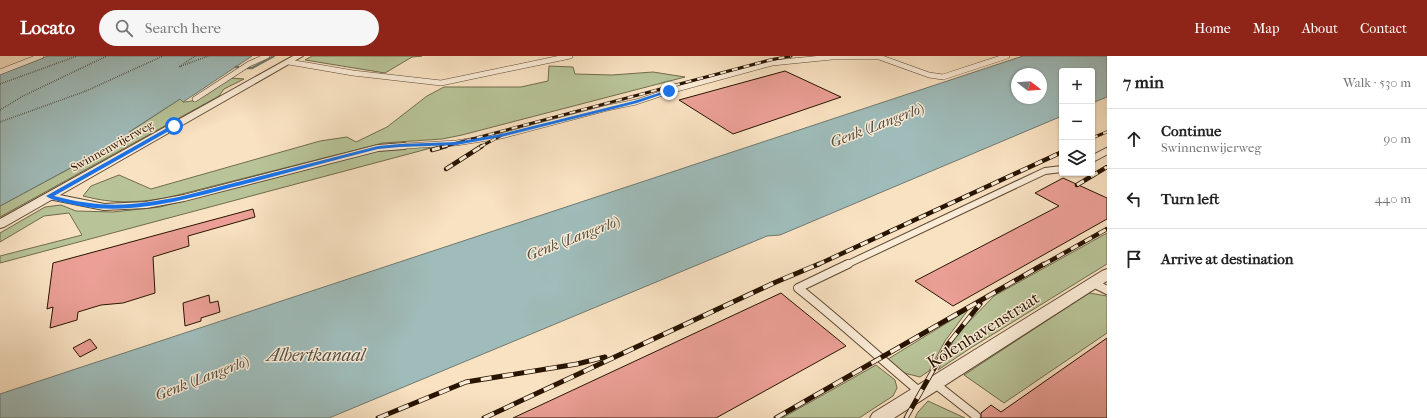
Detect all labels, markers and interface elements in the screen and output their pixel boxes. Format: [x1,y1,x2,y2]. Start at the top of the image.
search box [99,10,379,46]
text: Locato [20,17,75,39]
icon: search [113,17,135,39]
text: Search here [145,19,221,37]
text: Home [1194,20,1231,37]
text: Map [1253,20,1280,37]
text: About [1302,20,1338,37]
text: Contact [1360,20,1407,37]
north arrow [1011,68,1047,104]
map controls [1059,68,1095,176]
button: + [1059,68,1095,104]
text: 7 min [1123,72,1164,92]
text: Walk · 530 m [1343,75,1411,90]
route end [660,82,678,100]
water label: Genk (Langerlo) [828,99,926,151]
button: − [1059,104,1095,140]
street label: Swinnenwijerweg [68,117,156,175]
route start [165,117,183,135]
text: Continue [1161,122,1221,140]
icon: ahead [1123,128,1145,150]
text: 90 m [1383,131,1411,146]
button: layers [1059,140,1095,176]
text: Swinnenwijerweg [1161,140,1261,155]
icon: left [1123,188,1145,210]
text: Turn left [1161,190,1219,208]
text: 440 m [1375,191,1411,206]
water label: Genk (Langerlo) [524,212,622,264]
icon: arrive [1123,248,1145,270]
text: Arrive at destination [1161,250,1293,268]
street label: Kolenhavenstraat [923,288,1043,372]
water label: Albertkanaal [265,345,368,366]
water label: Genk (Langerlo) [153,352,251,404]

